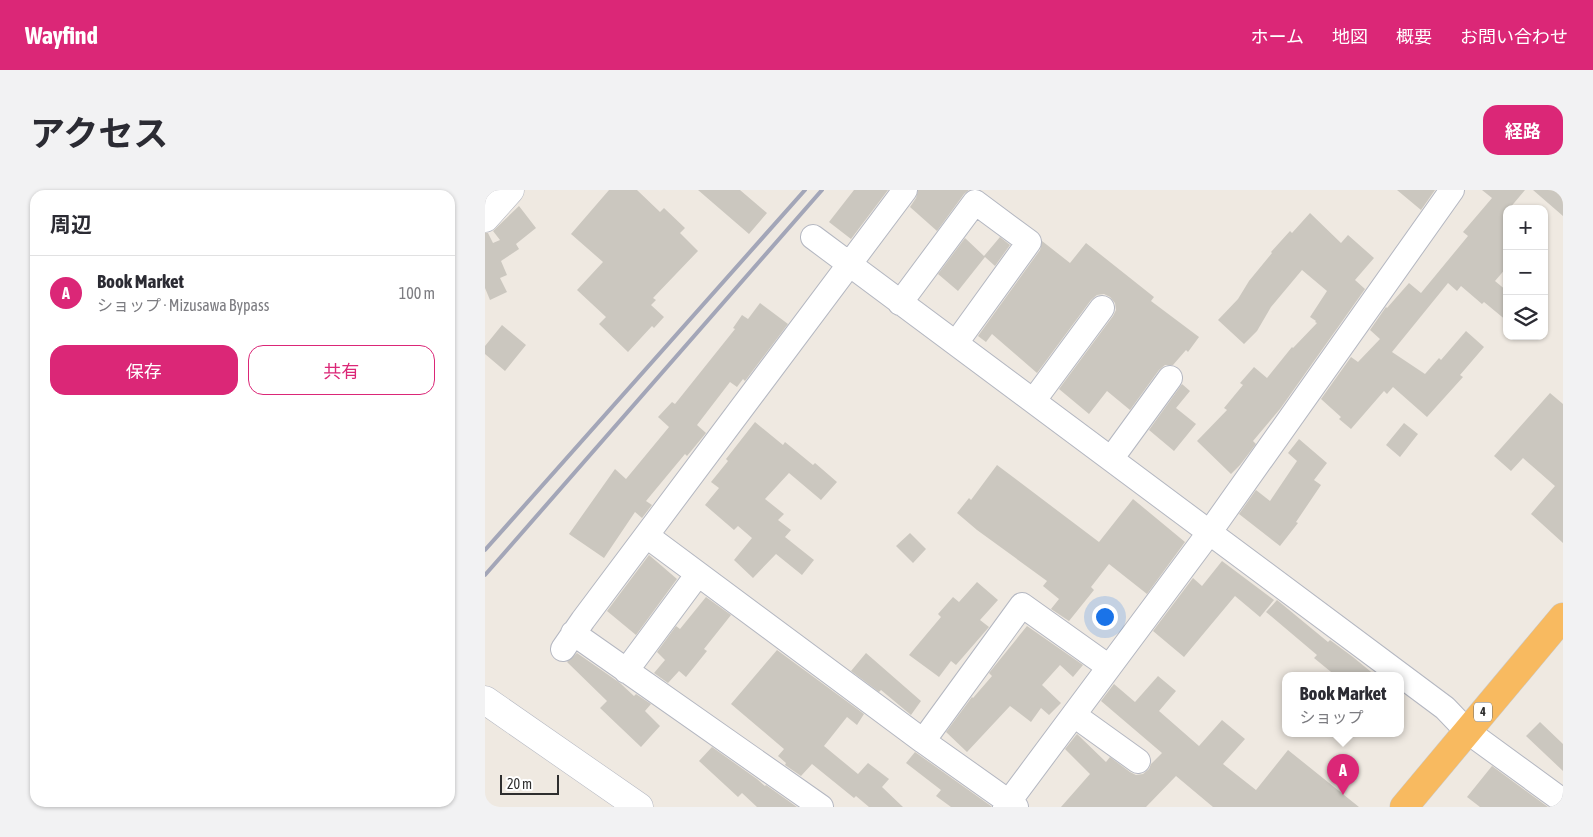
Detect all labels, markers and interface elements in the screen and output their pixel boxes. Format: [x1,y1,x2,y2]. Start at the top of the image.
text: Wayfind [25,22,98,49]
text: ホーム [1251,26,1304,47]
text: 地図 [1332,26,1368,47]
text: 概要 [1396,26,1432,47]
text: お問い合わせ [1460,26,1568,47]
button: 経路 [1483,105,1563,155]
text: アクセス [30,113,168,153]
map controls [1503,205,1548,340]
button: + [1503,205,1548,250]
text: 周辺 [50,212,92,236]
button: − [1503,250,1548,295]
text: Book Market [97,270,184,292]
text: A [62,284,70,302]
text: 100 m [399,284,435,302]
button: layers [1503,295,1548,340]
text: ショップ · Mizusawa Bypass [97,296,269,314]
button: 保存 [50,345,238,395]
button: 共有 [248,345,435,395]
your location [1092,604,1118,630]
popup [1282,672,1404,737]
text: Book Market [1299,682,1387,704]
road number: 4 [1474,702,1492,722]
text: ショップ [1299,708,1363,726]
pin: A [1327,754,1359,795]
scale bar [500,772,559,795]
text: 20 m [507,776,532,792]

